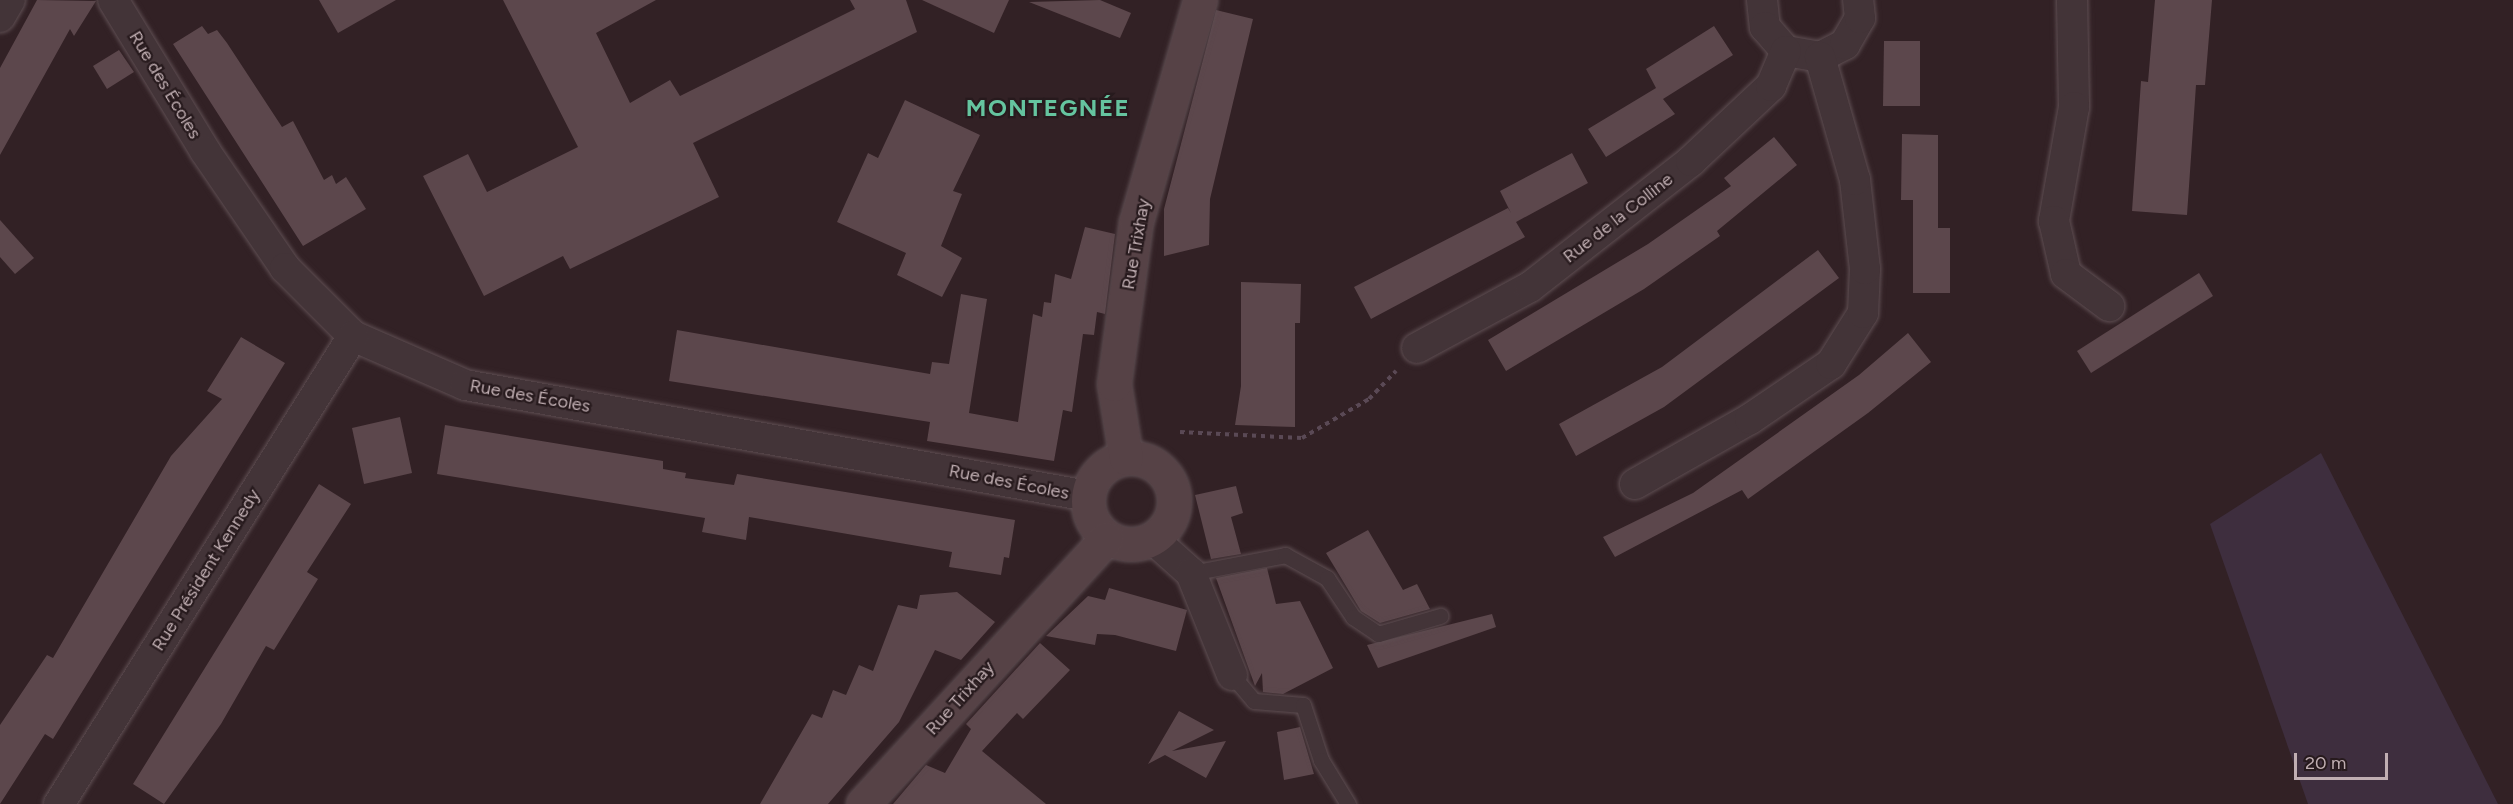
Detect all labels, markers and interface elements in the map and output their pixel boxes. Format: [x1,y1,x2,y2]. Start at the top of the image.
street label: Rue des Écoles [124,27,206,143]
district label: MONTEGNÉE [966,94,1130,122]
street label: Rue de la Colline [1559,168,1677,268]
street label: Rue Trixhay [1117,197,1155,291]
street label: Rue des Écoles [468,375,592,417]
street label: Rue des Écoles [947,460,1071,504]
street label: Rue Président Kennedy [147,485,265,655]
street label: Rue Trixhay [921,657,999,739]
scale bar [2297,741,2392,779]
text: 20 m [2305,752,2346,774]

